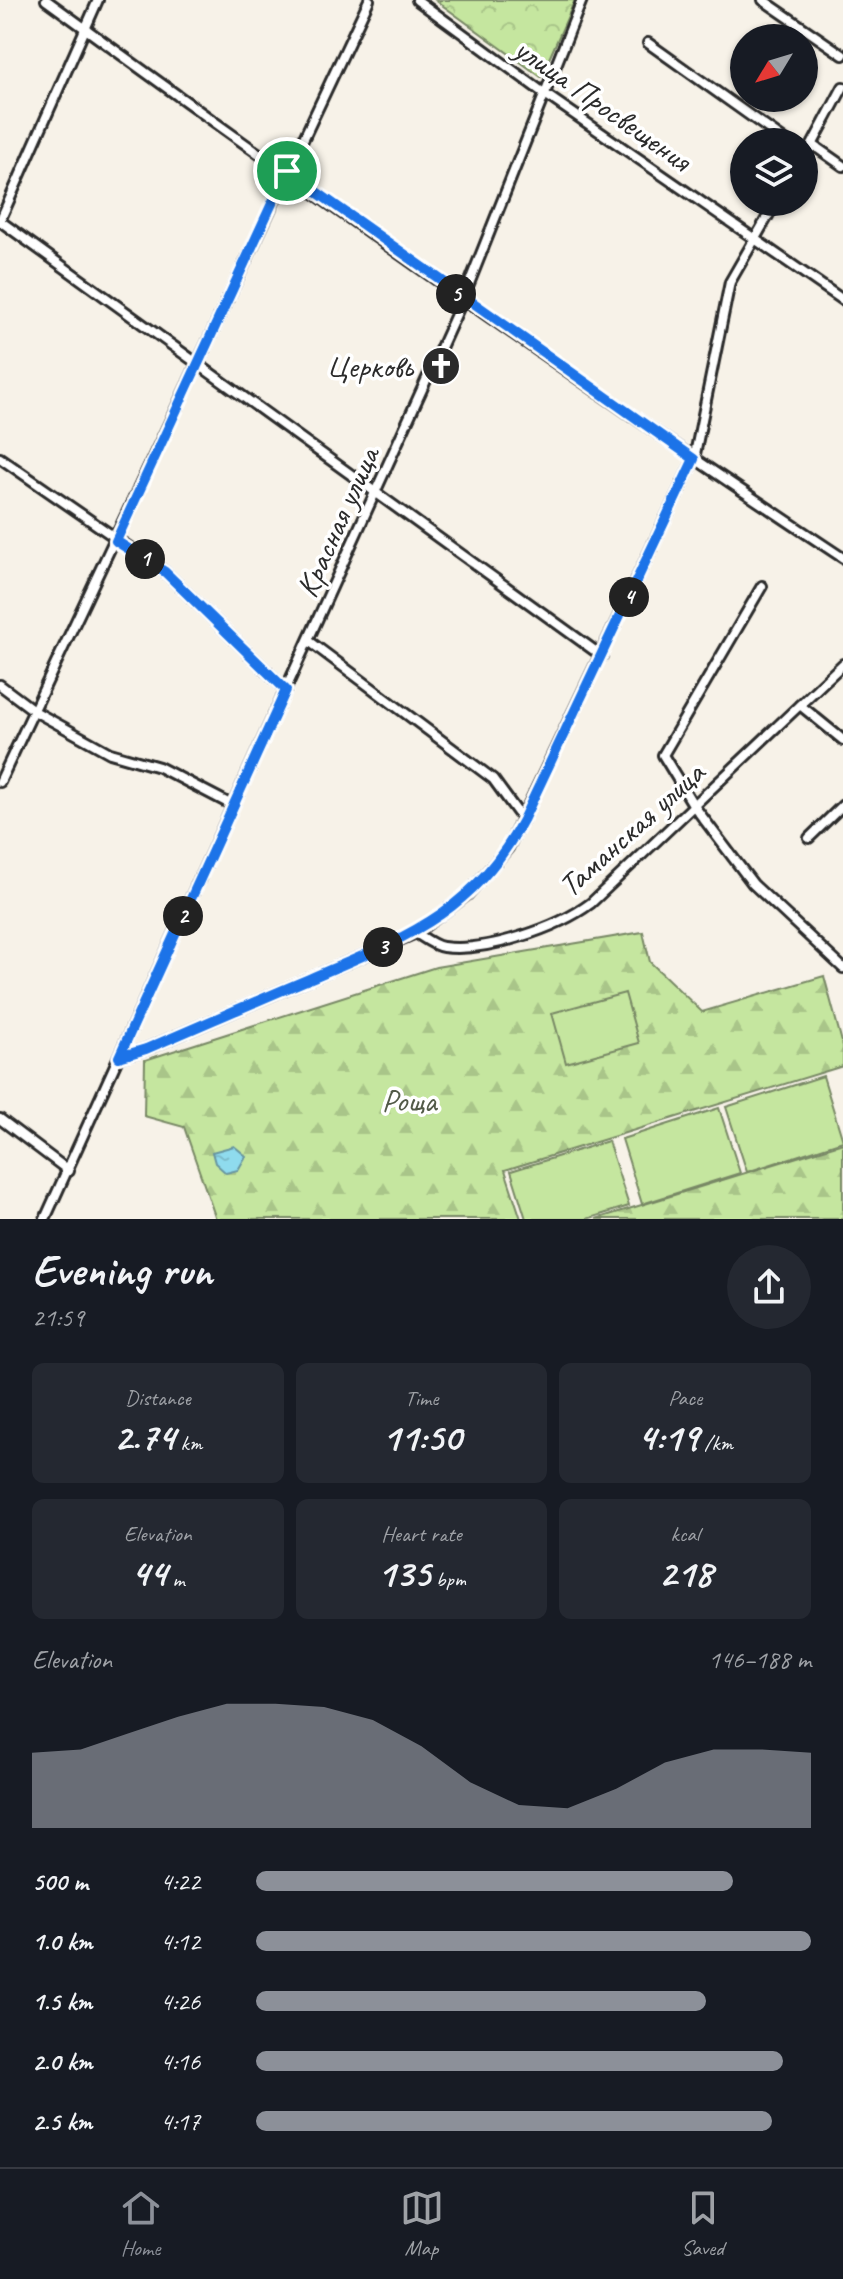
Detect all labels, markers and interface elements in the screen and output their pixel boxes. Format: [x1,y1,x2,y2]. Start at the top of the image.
north arrow [730,24,818,112]
map controls [730,24,818,216]
street label: улица Просвещения [505,27,701,182]
button: layers [730,128,818,216]
pin [253,137,321,205]
icon: arrive [265,149,309,193]
pin: 5 [436,274,476,314]
text: 5 [451,280,461,308]
church icon: Церковь [420,345,462,387]
place label: Церковь [327,346,415,387]
street label: Красная улица [286,438,390,604]
pin: 1 [125,539,165,579]
text: 1 [140,545,150,573]
pin: 4 [609,577,649,617]
text: 4 [624,583,634,611]
street label: Таманская улица [550,752,715,906]
pin: 2 [163,896,203,936]
text: 2 [178,902,188,930]
pin: 3 [363,927,403,967]
text: 3 [378,933,388,961]
park label: Роща [382,1080,438,1121]
text: Evening run [32,1243,212,1298]
button: share [727,1245,811,1329]
text: 21:59 [32,1301,84,1334]
text: Distance [125,1384,191,1412]
text: Time [405,1384,438,1412]
text: Pace [668,1384,702,1412]
text: 2.74 [114,1412,175,1462]
text: 11:50 [382,1412,461,1462]
text: 4:19 [637,1412,699,1462]
text: km [175,1429,202,1457]
text: /km [699,1429,733,1457]
text: Elevation [124,1520,192,1548]
text: Heart rate [381,1520,462,1548]
text: kcal [671,1520,700,1548]
text: 44 [131,1548,167,1598]
text: 135 [377,1548,430,1598]
text: 218 [658,1548,712,1598]
text: m [167,1565,185,1593]
text: bpm [430,1565,466,1593]
text: Elevation [32,1643,112,1676]
text: 146–188 m [708,1643,811,1676]
text: 500 m [32,1865,88,1898]
text: 4:22 [160,1865,200,1898]
text: 1.0 km [32,1925,92,1958]
text: 4:12 [160,1925,200,1958]
text: 1.5 km [32,1985,92,2018]
text: 4:26 [160,1985,200,2018]
text: 2.0 km [32,2045,92,2078]
text: 4:16 [160,2045,200,2078]
text: 2.5 km [32,2105,92,2138]
text: 4:17 [160,2105,200,2138]
tab: Home [119,2186,163,2262]
tab: Map [400,2186,444,2262]
tab: Saved [681,2186,725,2262]

